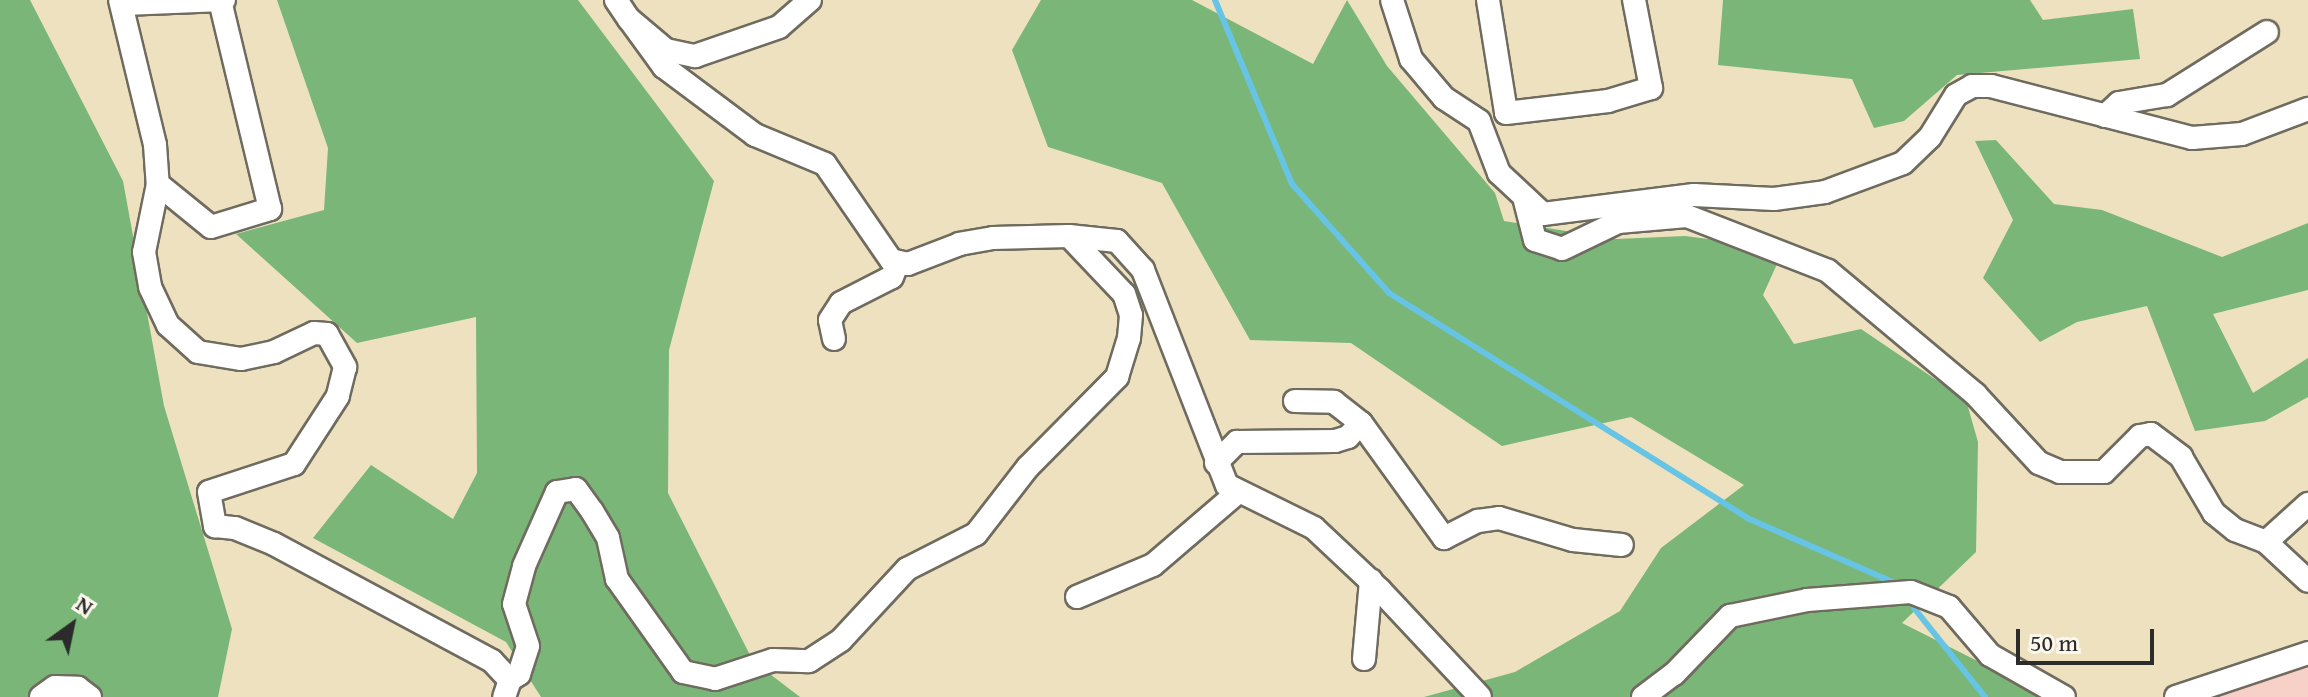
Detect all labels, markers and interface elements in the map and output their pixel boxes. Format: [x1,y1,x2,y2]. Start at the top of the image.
north arrow [32,585,112,665]
text: N [70,587,100,622]
scale bar [2020,613,2158,663]
text: 50 m [2030,625,2078,660]

